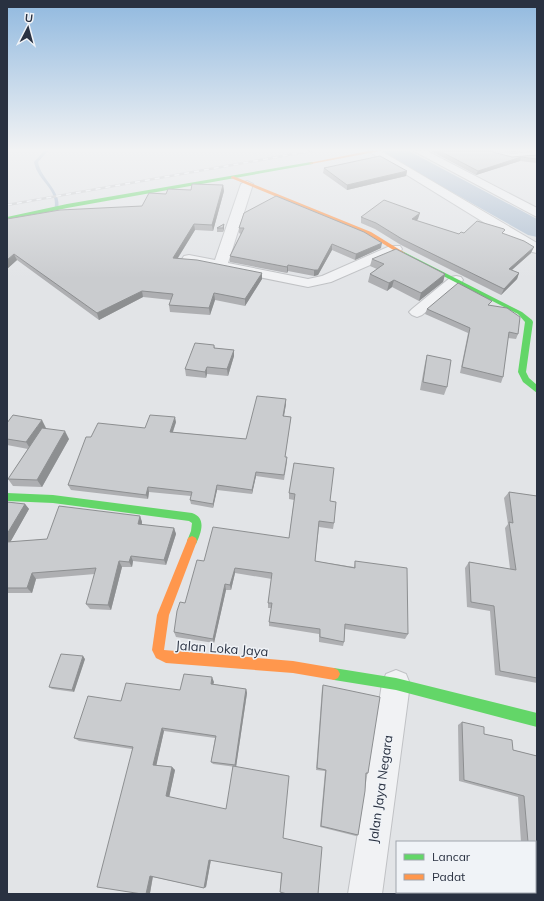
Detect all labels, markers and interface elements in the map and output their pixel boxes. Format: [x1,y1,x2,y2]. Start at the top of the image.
north arrow [8,8,48,48]
text: U [24,11,34,25]
street label: Jalan Loka Jaya [175,637,269,659]
street label: Jalan Jaya Negara [365,734,395,844]
legend [396,841,536,893]
text: Lancar [432,849,471,864]
text: Padat [432,869,465,884]

